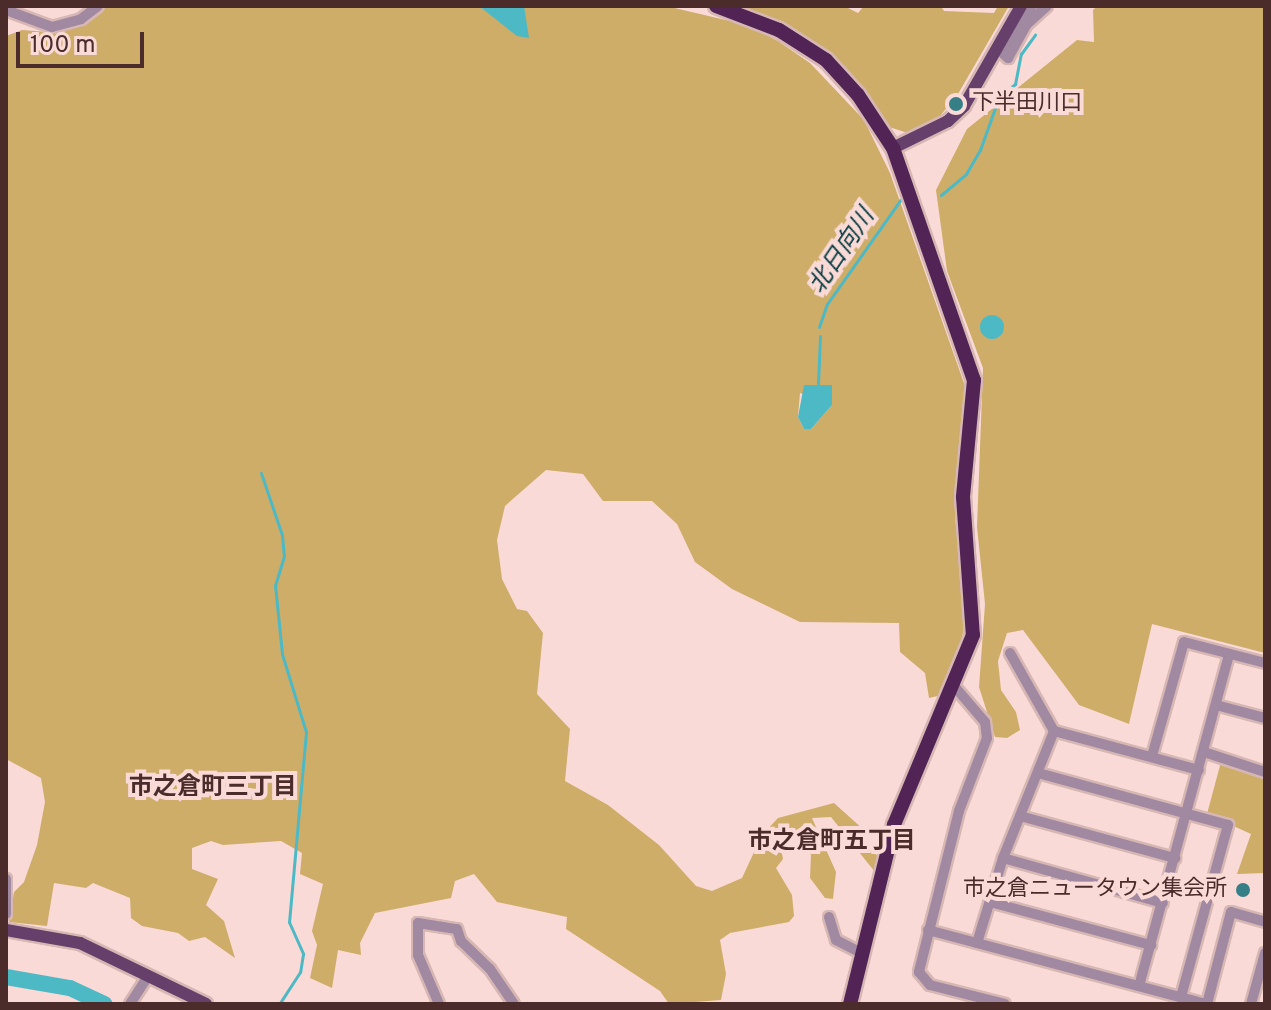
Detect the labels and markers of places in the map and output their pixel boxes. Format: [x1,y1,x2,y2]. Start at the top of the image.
place label: 下半田川口 [972,91,1082,117]
marker: 下半田川口 [947,95,965,113]
place label: 市之倉ニュータウン集会所 [963,877,1227,903]
marker: 市之倉ニュータウン集会所 [1234,881,1252,899]

